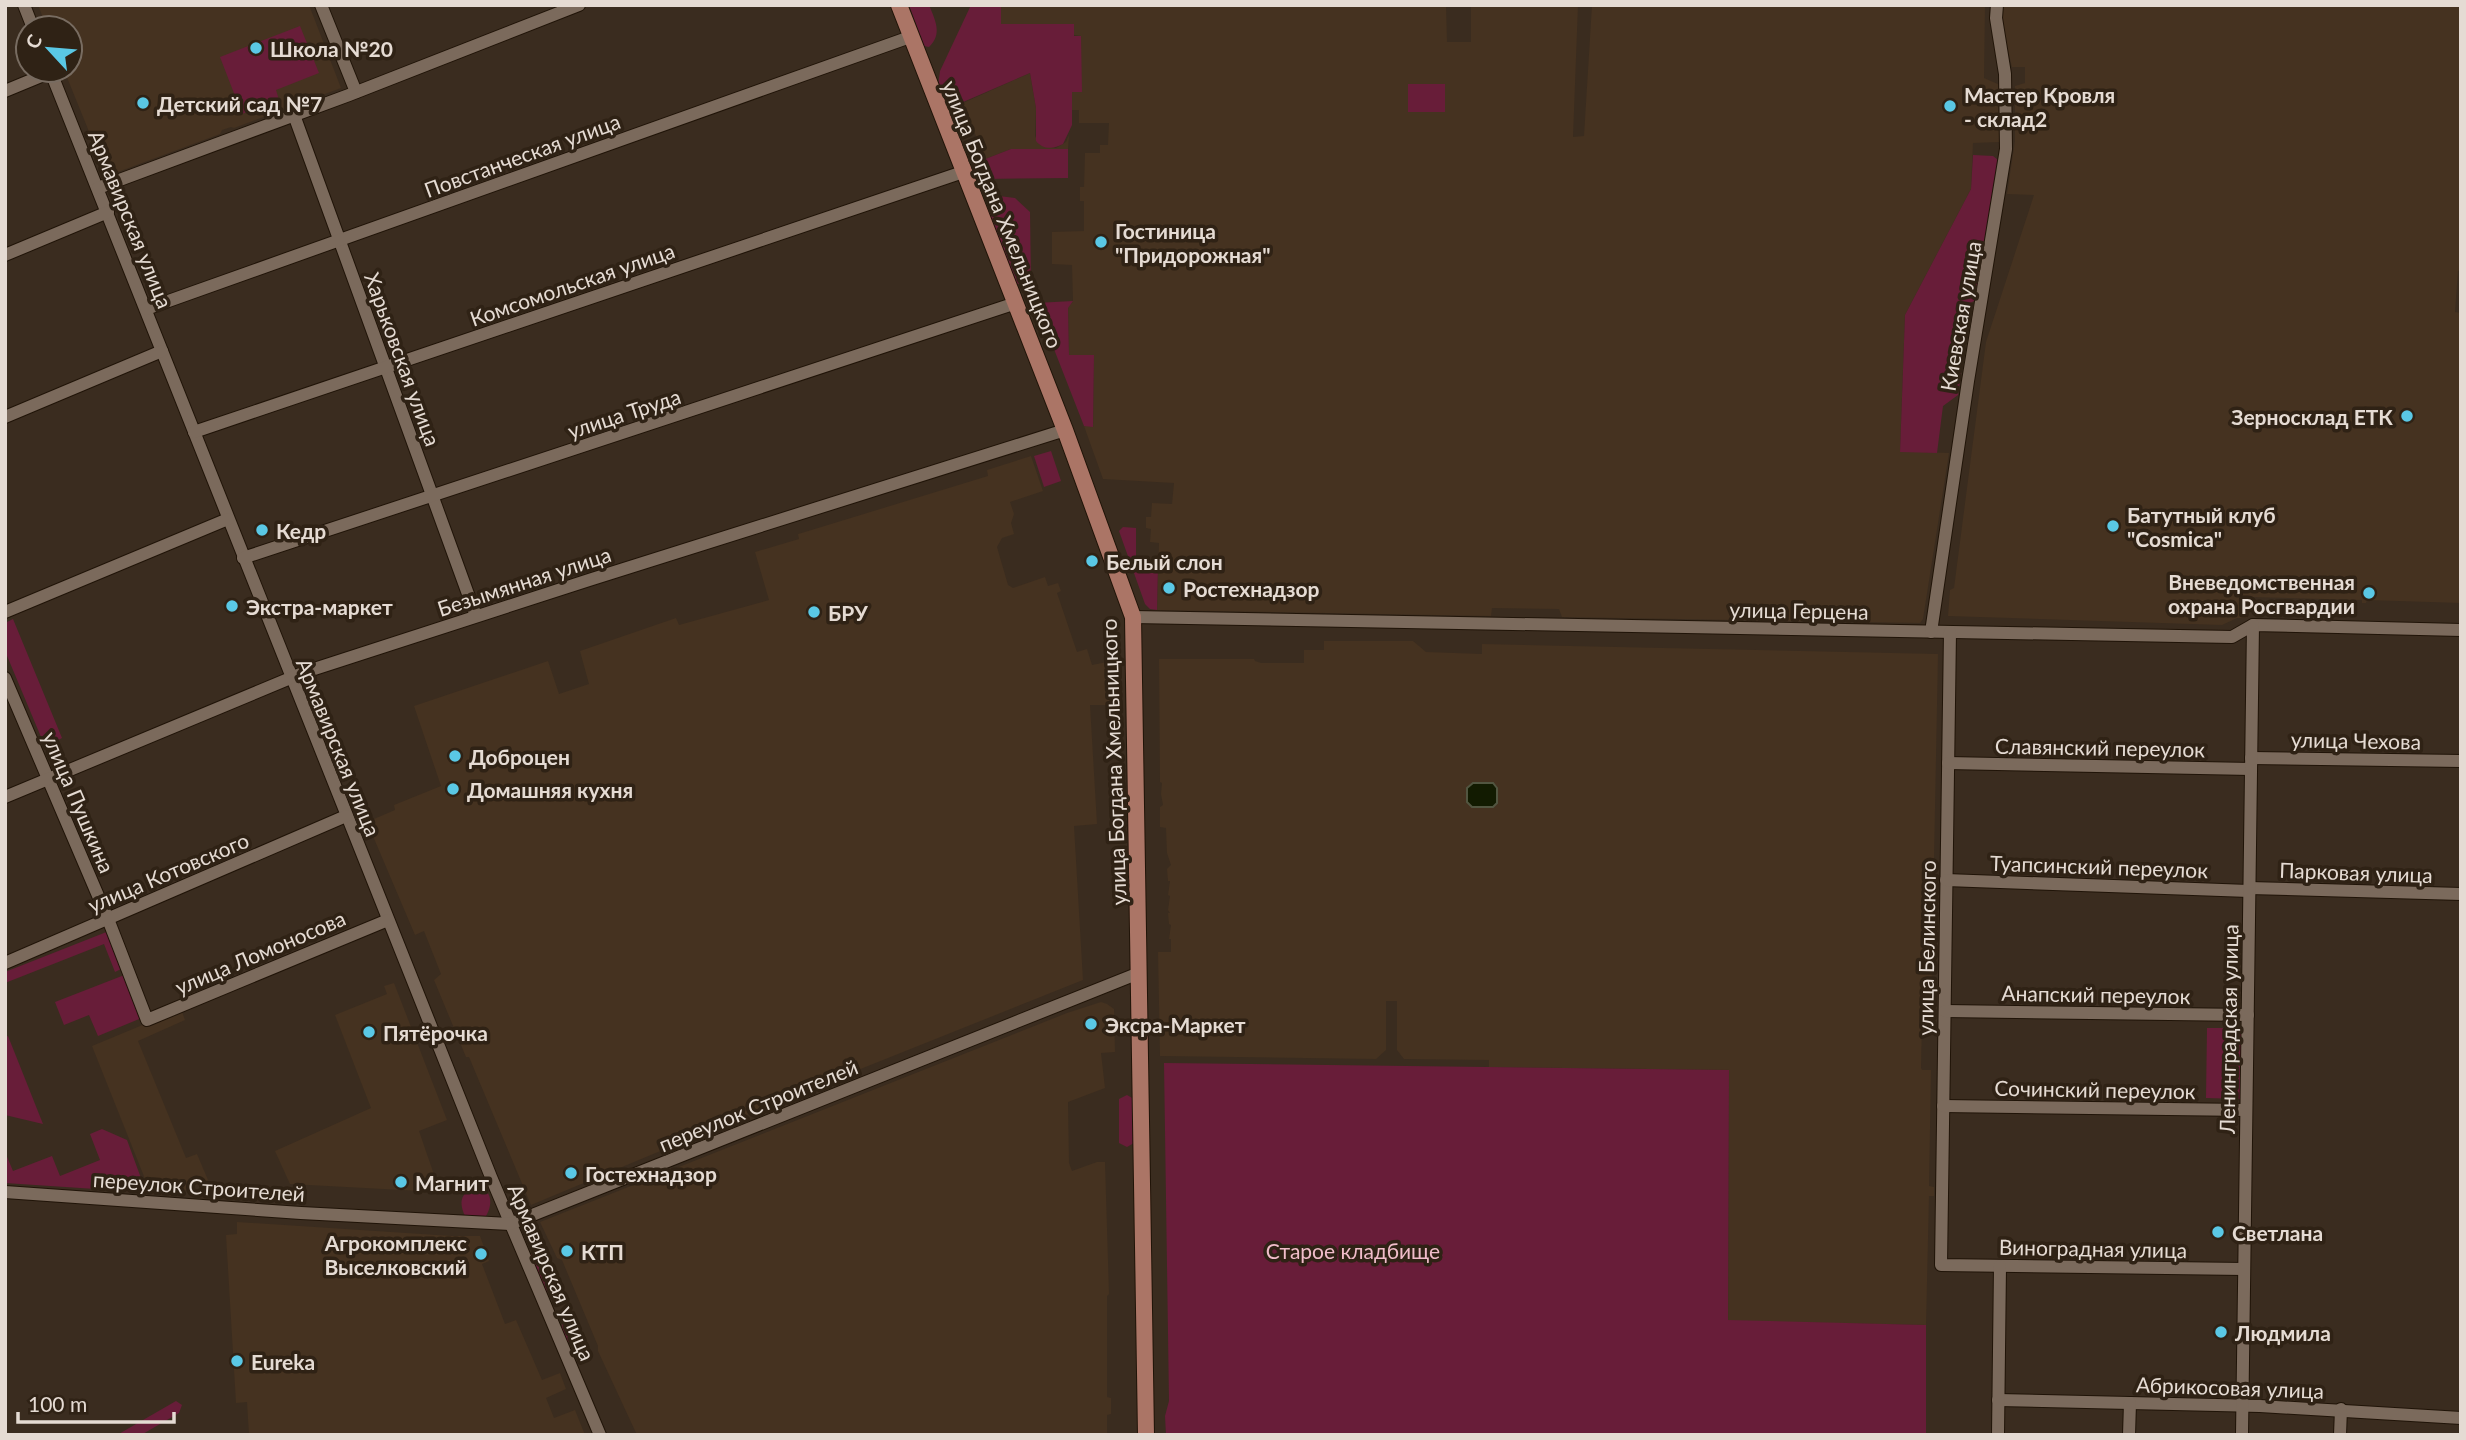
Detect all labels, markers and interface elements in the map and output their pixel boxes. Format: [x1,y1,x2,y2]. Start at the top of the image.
north arrow [14,14,84,84]
text: С [20,30,47,52]
place label: Школа №20 [270,36,393,61]
marker: Школа №20 [248,40,264,56]
street label: улица Богдана Хмельницкого [938,76,1068,352]
place label: Мастер Кровля - склад2 [1964,82,2115,131]
place label: Детский сад №7 [157,91,322,116]
marker: Детский сад №7 [135,95,151,111]
marker: Мастер Кровля - склад2 [1942,98,1958,114]
street label: Повстанческая улица [421,108,623,202]
street label: Армавирская улица [84,126,178,312]
place label: Гостиница "Придорожная" [1115,218,1270,267]
marker: Гостиница "Придорожная" [1093,234,1109,250]
street label: Комсомольская улица [466,237,678,331]
street label: Киевская улица [1934,239,1986,393]
street label: Харьковская улица [360,269,446,449]
street label: улица Труда [564,383,684,443]
place label: Зерносклад ЕТК [2231,404,2393,429]
marker: Зерносклад ЕТК [2399,408,2415,424]
place label: Батутный клуб "Cosmica" [2127,502,2276,551]
place label: Кедр [276,518,326,543]
marker: Батутный клуб "Cosmica" [2105,518,2121,534]
marker: Кедр [254,522,270,538]
street label: Безымянная улица [434,541,614,621]
place label: Белый слон [1106,549,1223,574]
marker: Белый слон [1084,553,1100,569]
place label: Вневедомственная охрана Росгвардии [2168,569,2355,618]
place label: Ростехнадзор [1183,576,1320,601]
marker: Ростехнадзор [1161,580,1177,596]
marker: Вневедомственная охрана Росгвардии [2361,585,2377,601]
place label: Экстра-маркет [246,594,393,619]
street label: улица Герцена [1729,596,1869,624]
marker: Экстра-маркет [224,598,240,614]
place label: БРУ [828,600,868,625]
marker: БРУ [806,604,822,620]
street label: улица Богдана Хмельницкого [1096,618,1130,906]
street label: Армавирская улица [292,654,386,840]
street label: улица Чехова [2291,726,2421,754]
street label: улица Пушкина [38,727,120,877]
street label: Славянский переулок [1995,733,2205,761]
place label: Доброцен [469,744,570,769]
marker: Доброцен [447,748,463,764]
place label: Домашняя кухня [467,777,633,802]
marker: Домашняя кухня [445,781,461,797]
street label: улица Котовского [84,827,252,917]
street label: Туапсинский переулок [1990,850,2209,882]
street label: Парковая улица [2279,857,2433,887]
street label: улица Белинского [1912,860,1940,1036]
street label: улица Ломоносова [171,905,349,999]
street label: Ленинградская улица [2214,924,2242,1135]
street label: Анапский переулок [2001,980,2191,1008]
place label: Эксра-Маркет [1105,1012,1246,1037]
marker: Эксра-Маркет [1083,1016,1099,1032]
place label: Пятёрочка [383,1020,488,1045]
marker: Пятёрочка [361,1024,377,1040]
street label: переулок Строителей [655,1054,861,1156]
street label: Сочинский переулок [1994,1075,2196,1103]
place label: Гостехнадзор [585,1161,717,1186]
marker: Гостехнадзор [563,1165,579,1181]
street label: переулок Строителей [92,1166,306,1206]
place label: Магнит [415,1170,489,1195]
marker: Магнит [393,1174,409,1190]
street label: Армавирская улица [503,1180,601,1364]
place label: Светлана [2232,1220,2323,1245]
marker: Светлана [2210,1224,2226,1240]
place label: Агрокомплекс Выселковский [324,1230,467,1279]
street label: Виноградная улица [1999,1234,2187,1262]
park label: Старое кладбище [1266,1238,1440,1263]
place label: КТП [581,1239,624,1264]
marker: КТП [559,1243,575,1259]
marker: Агрокомплекс Выселковский [473,1246,489,1262]
place label: Людмила [2234,1320,2331,1345]
marker: Людмила [2213,1324,2229,1340]
place label: Eureka [251,1349,315,1374]
marker: Eureka [229,1353,245,1369]
street label: Абрикосовая улица [2136,1371,2324,1403]
scale bar [18,1380,173,1424]
text: 100 m [28,1391,87,1416]

